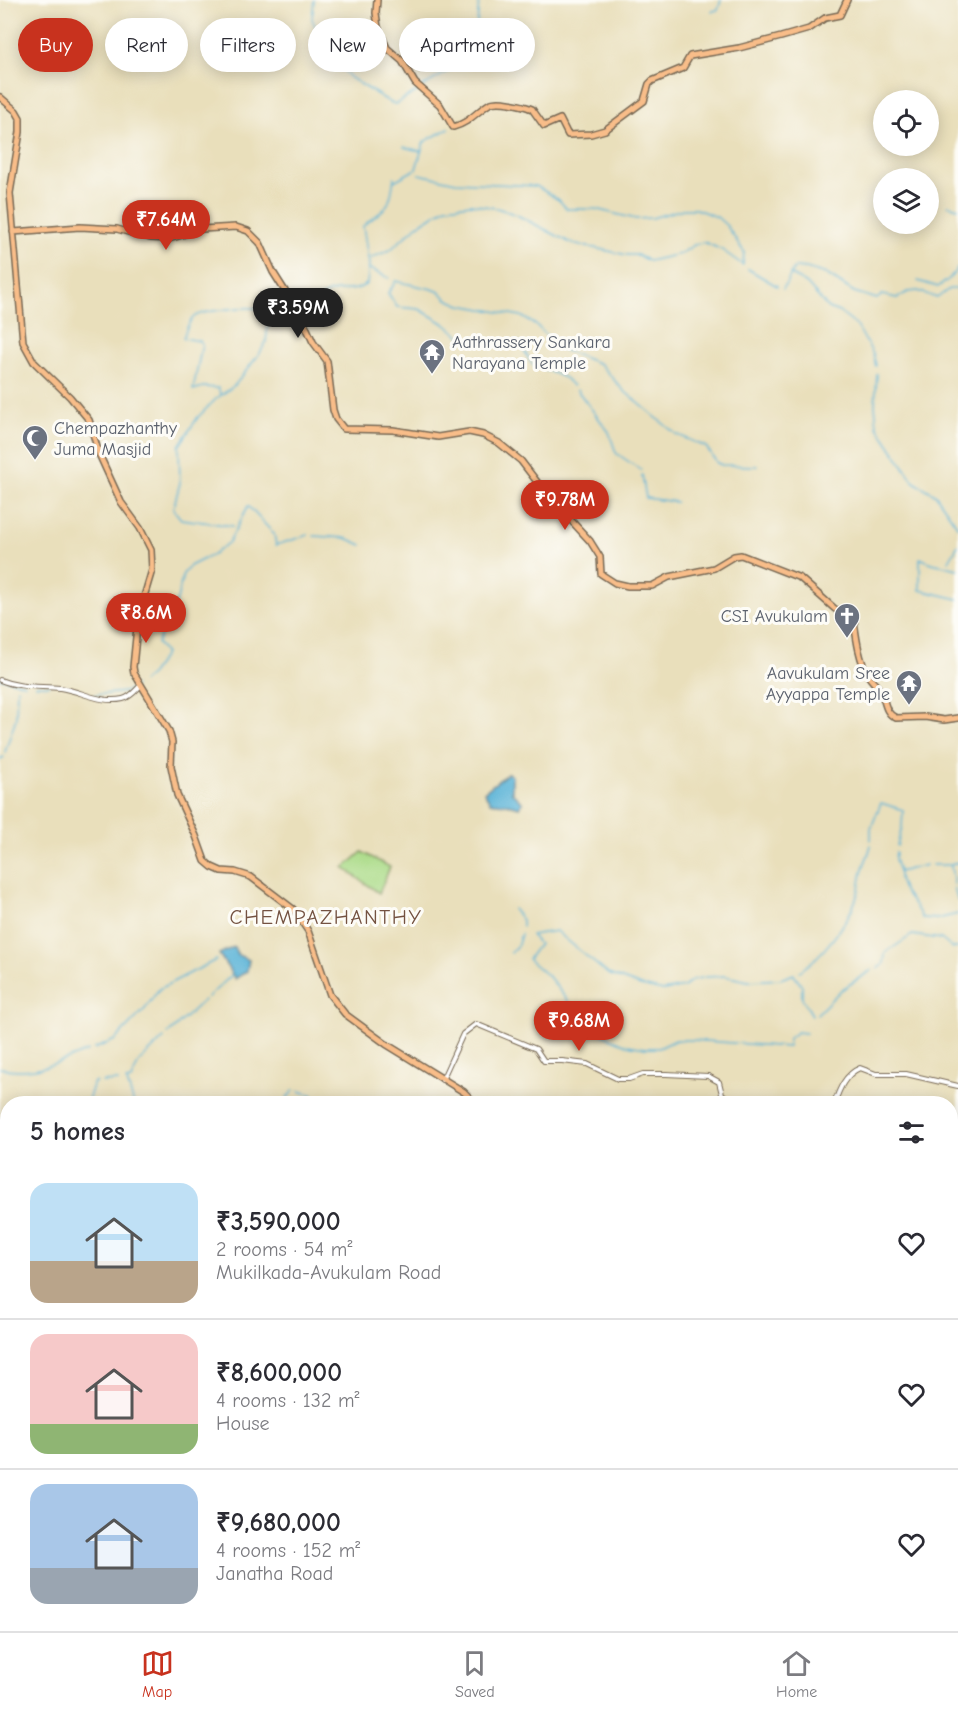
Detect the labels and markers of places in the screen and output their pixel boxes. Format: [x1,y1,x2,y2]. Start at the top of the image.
pin: ₹7.64M [117,200,215,251]
pin: ₹3.59M [249,288,347,339]
place label: Aathrassery Sankara Narayana Temple [452,332,611,374]
temple icon: Aathrassery Sankara Narayana Temple [417,337,447,375]
place label: Chempazhanthy Juma Masjid [54,418,178,460]
mosque icon: Chempazhanthy Juma Masjid [20,423,50,461]
pin: ₹9.78M [516,480,614,531]
pin: ₹8.6M [104,593,188,644]
church icon: CSI Avukulam [832,601,862,639]
place label: CSI Avukulam [721,606,828,627]
place label: Aavukulam Sree Ayyappa Temple [766,663,890,705]
temple icon: Aavukulam Sree Ayyappa Temple [894,668,924,706]
pin: ₹9.68M [530,1001,628,1052]

